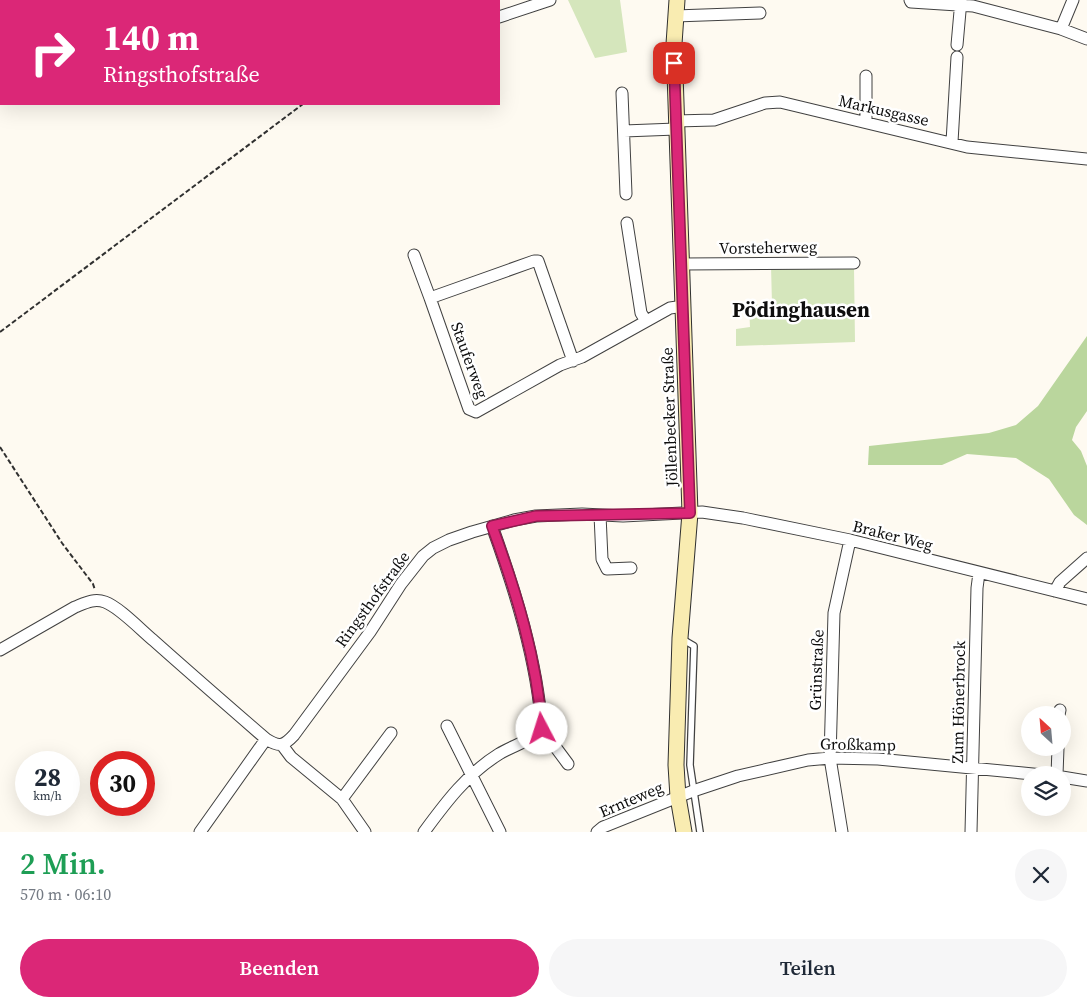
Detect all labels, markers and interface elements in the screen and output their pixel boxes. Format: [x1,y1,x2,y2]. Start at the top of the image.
text: 140 m [103,14,199,62]
icon: right [20,20,85,85]
pin [653,42,695,84]
icon: arrive [660,49,688,77]
text: Ringsthofstraße [103,59,260,89]
street label: Markusgasse [837,89,931,131]
street label: Vorsteherweg [719,235,817,259]
district label: Pödinghausen [732,295,870,324]
street label: Stauferweg [446,319,494,401]
street label: Jöllenbecker Straße [656,347,682,488]
street label: Braker Weg [850,514,936,556]
street label: Ringsthofstraße [330,546,414,652]
street label: Grünstraße [804,629,828,711]
street label: Zum Hönerbrock [946,640,970,764]
position arrow [515,702,567,754]
north arrow [1021,706,1071,756]
map controls [1021,706,1071,816]
street label: Großkamp [820,732,896,756]
speed limit sign: 30 [90,751,155,816]
text: 28 [34,760,61,794]
button: layers [1021,766,1071,816]
street label: Ernteweg [596,776,666,822]
text: km/h [33,788,62,804]
text: 2 Min. [20,843,106,884]
button: close [1015,849,1067,901]
text: 570 m · 06:10 [20,883,111,905]
button: Beenden [20,939,539,997]
button: Teilen [549,939,1067,997]

